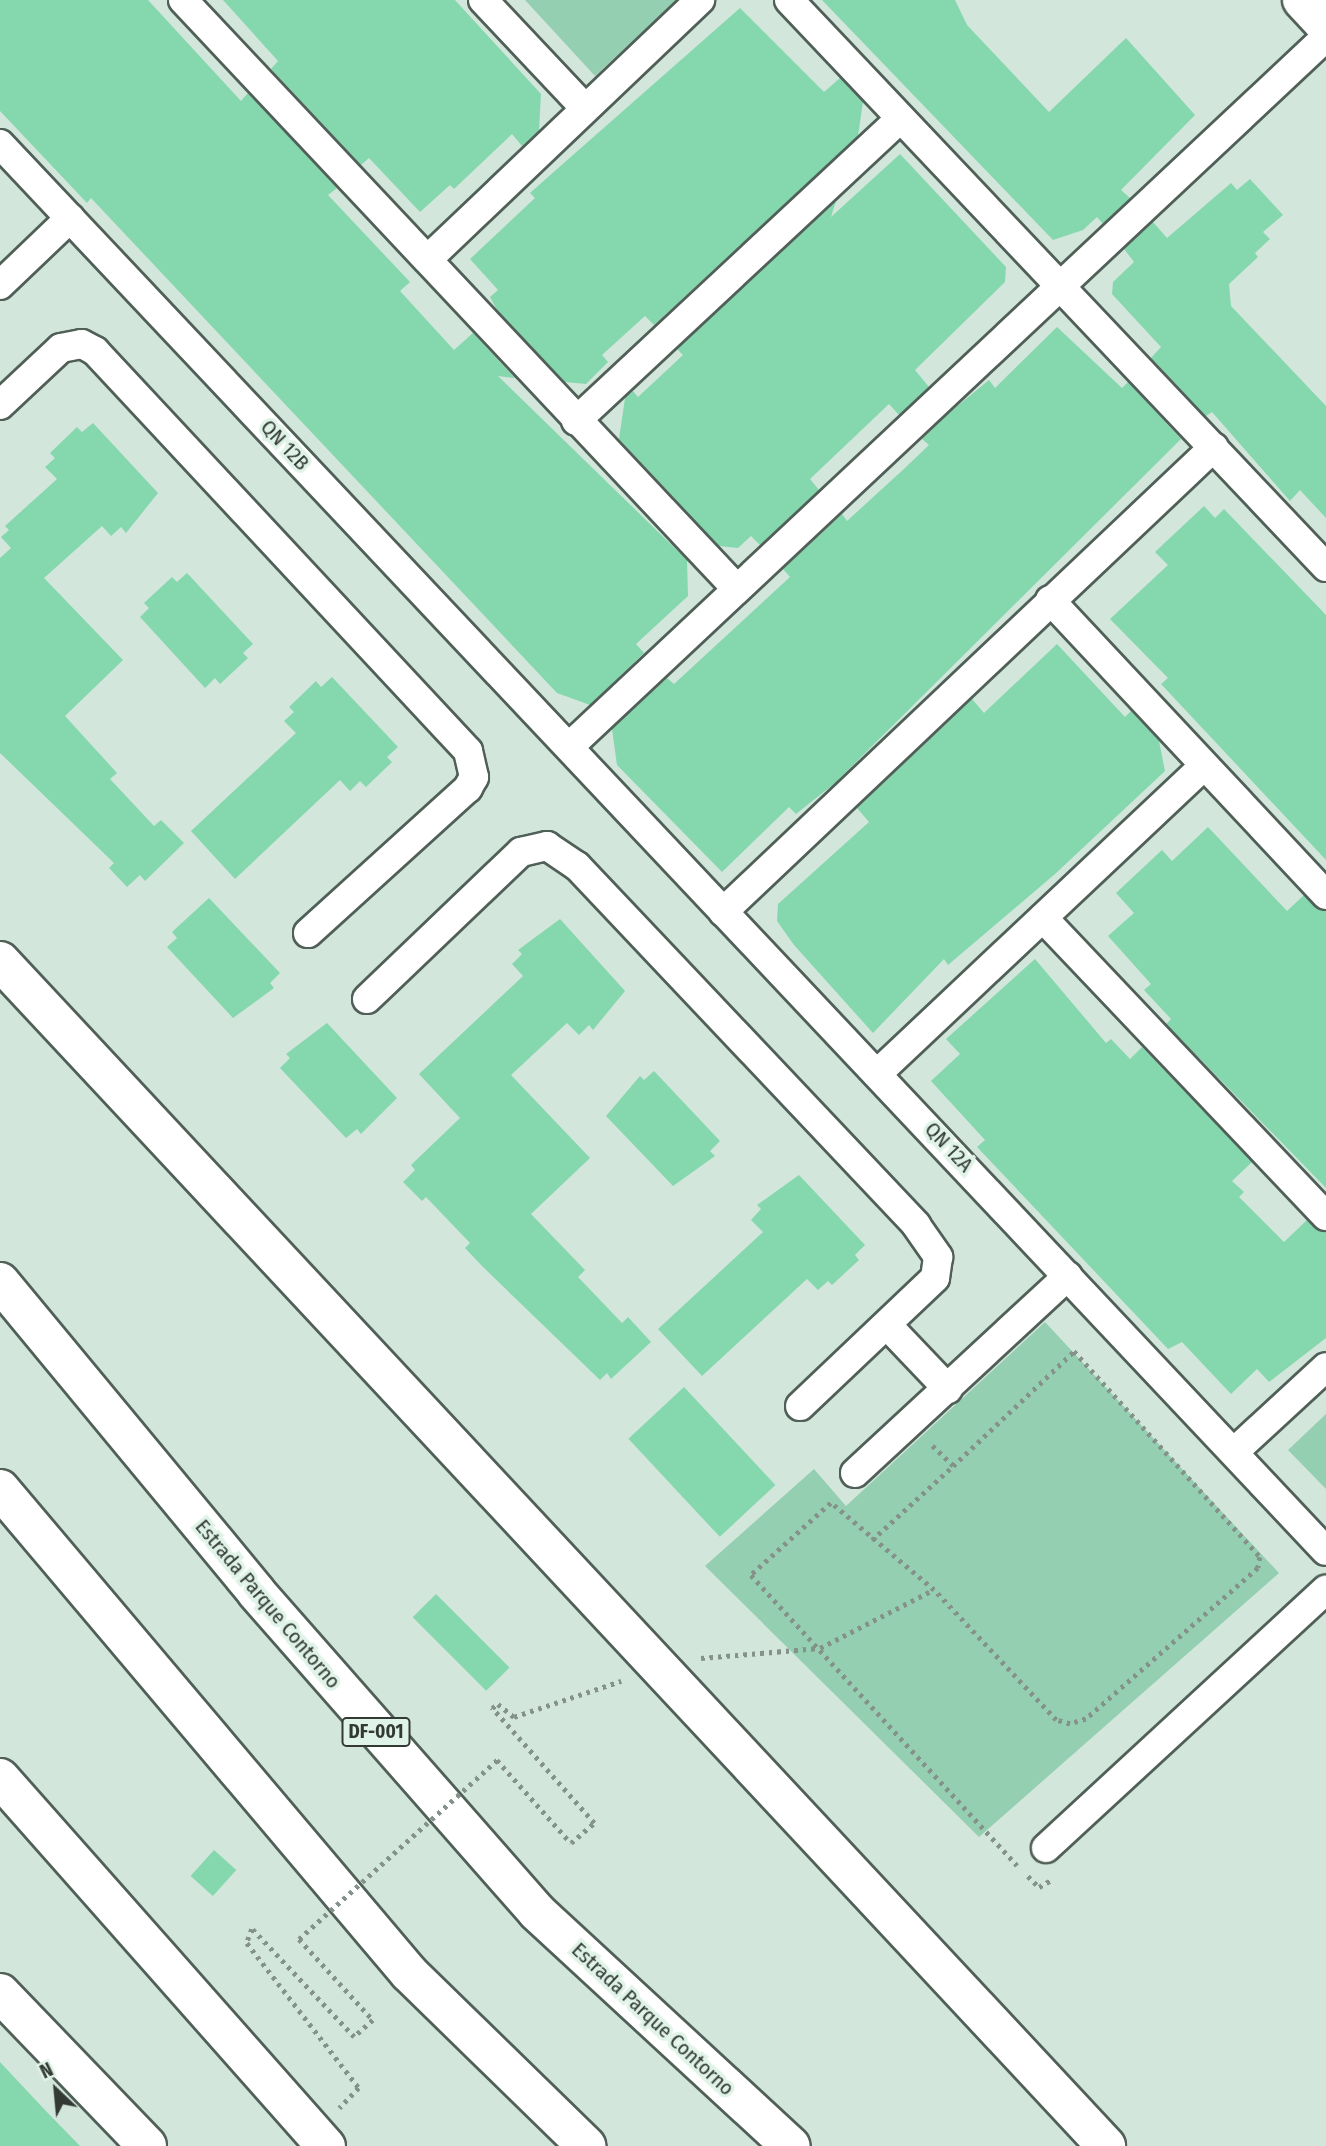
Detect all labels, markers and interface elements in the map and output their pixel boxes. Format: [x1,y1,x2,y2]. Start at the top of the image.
street label: QN 12B [255,415,315,475]
street label: QN 12A [920,1117,978,1177]
street label: Estrada Parque Contorno [190,1514,346,1694]
road number: DF-001 [341,1716,411,1748]
street label: Estrada Parque Contorno [567,1937,739,2101]
north arrow [21,2055,91,2125]
text: N [36,2058,57,2084]

